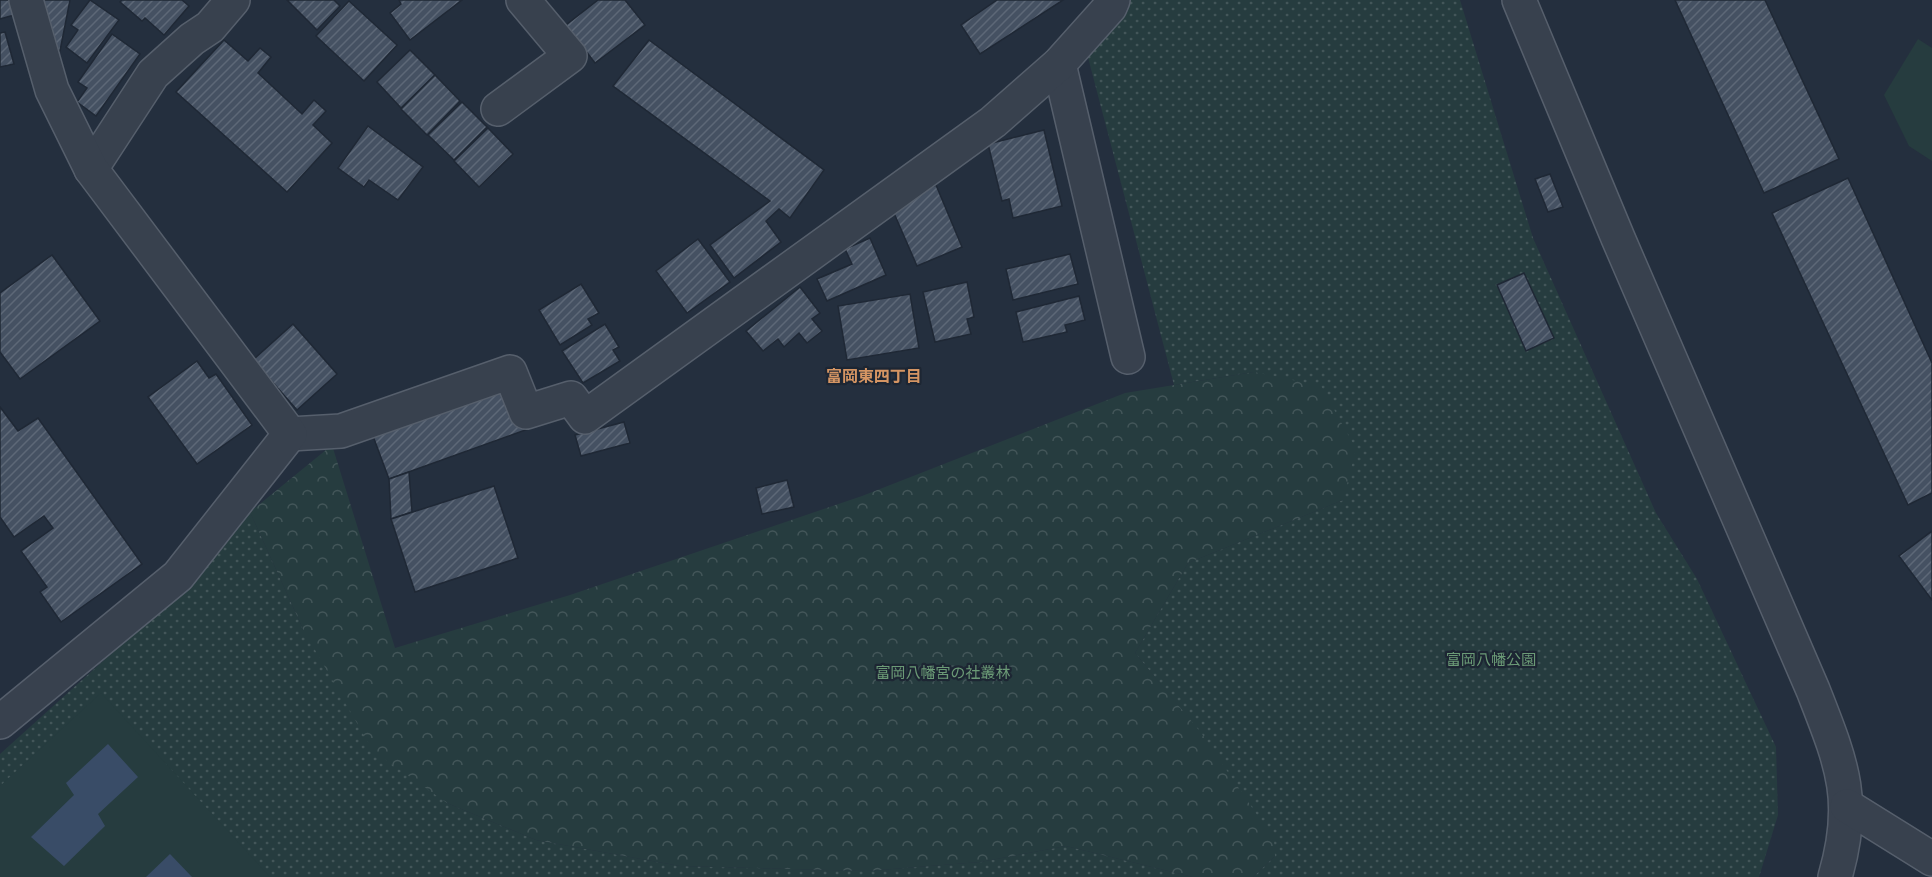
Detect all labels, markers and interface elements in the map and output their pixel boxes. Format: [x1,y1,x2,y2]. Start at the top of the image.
district label: 富岡東四丁目 [826,366,922,386]
park label: 富岡八幡公園 [1446,650,1536,669]
park label: 富岡八幡宮の社叢林 [875,663,1011,682]

